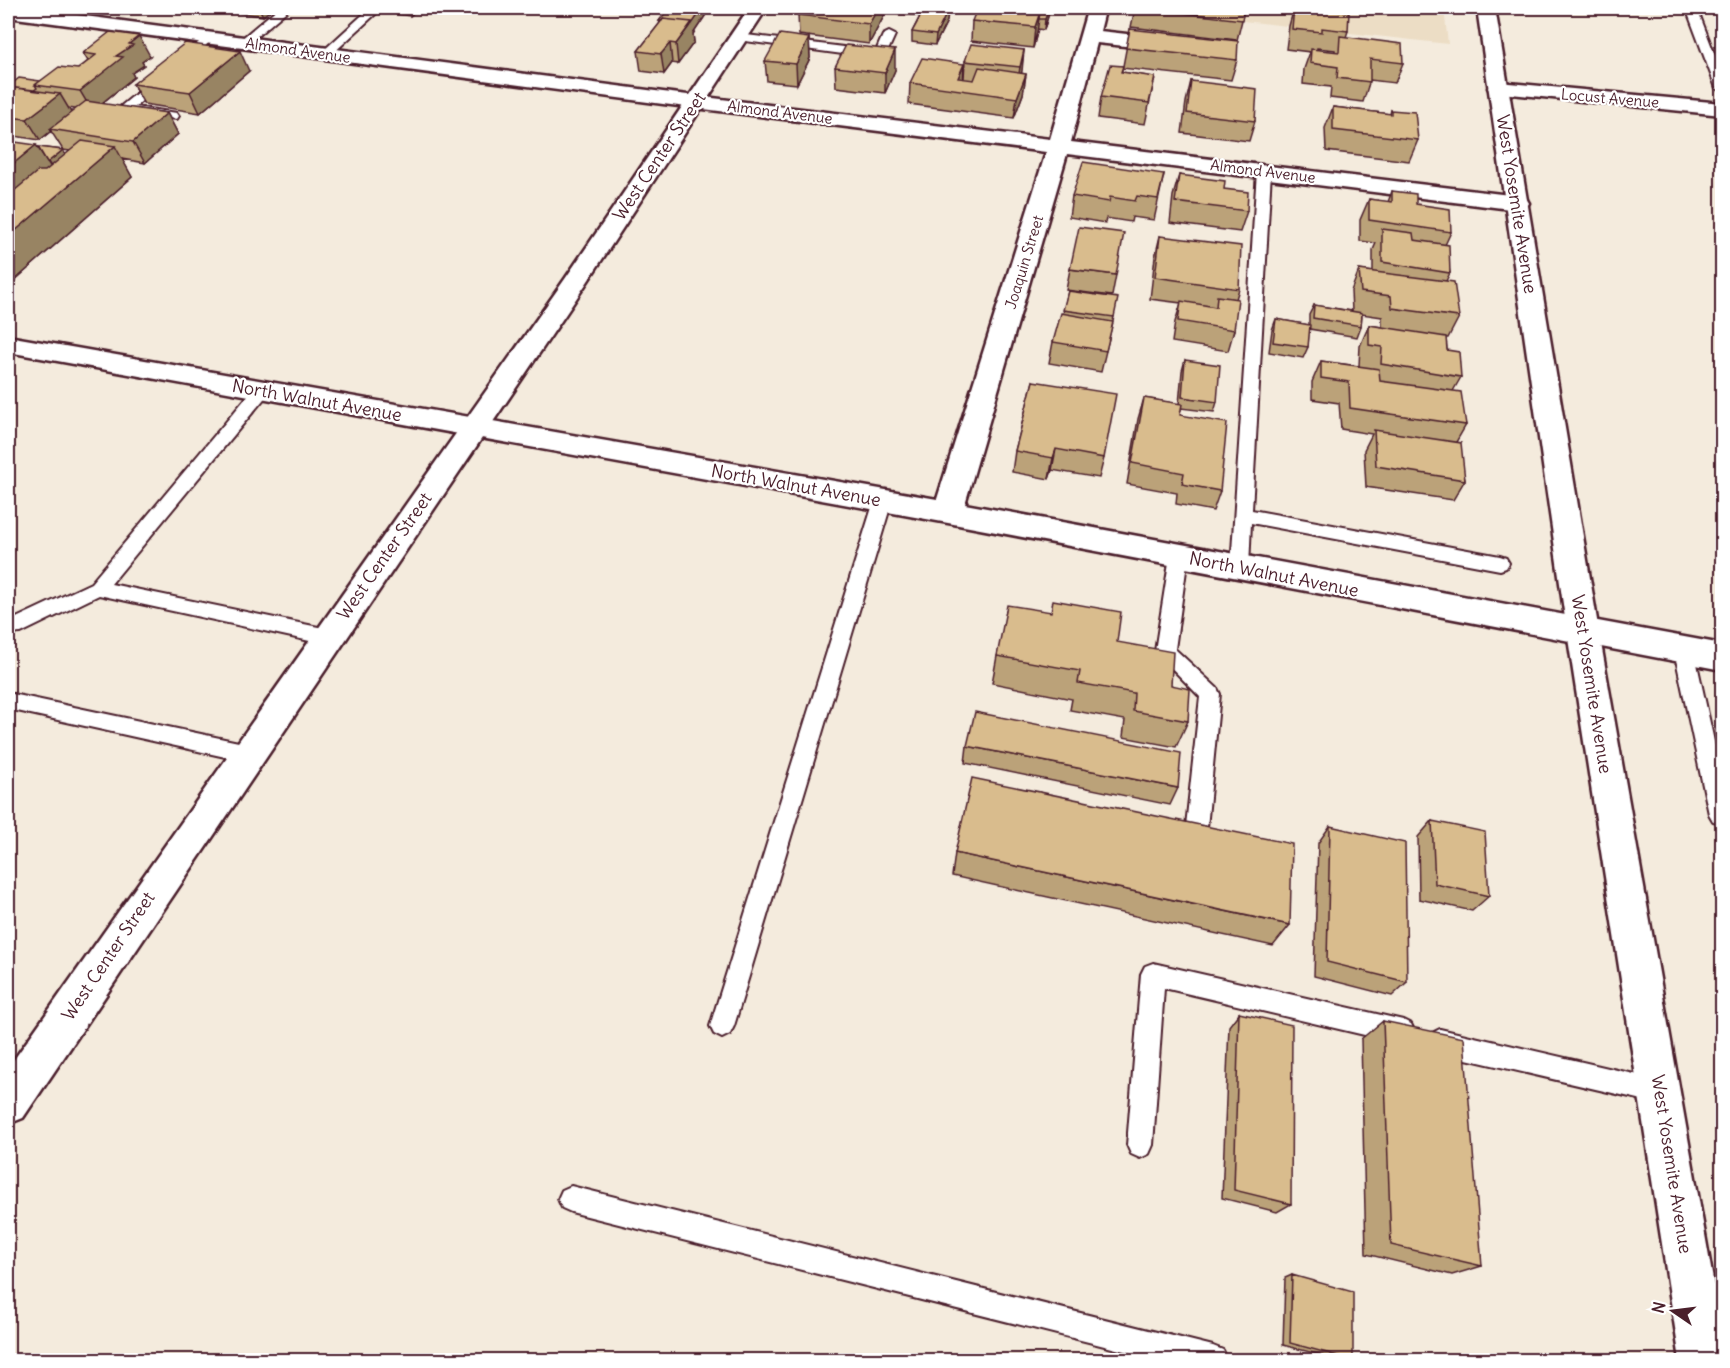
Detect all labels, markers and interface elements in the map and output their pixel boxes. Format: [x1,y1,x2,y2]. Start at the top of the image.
street label: Almond Avenue [244,33,352,67]
street label: Locust Avenue [1560,84,1660,112]
street label: West Center Street [607,87,711,225]
street label: Almond Avenue [726,96,834,128]
street label: West Yosemite Avenue [1492,113,1542,295]
street label: Almond Avenue [1209,155,1317,187]
street label: Joaquin Street [1001,213,1047,311]
street label: North Walnut Avenue [230,374,404,426]
street label: North Walnut Avenue [709,459,883,511]
street label: West Center Street [331,488,437,624]
street label: North Walnut Avenue [1187,546,1361,602]
street label: West Yosemite Avenue [1567,593,1617,775]
street label: West Center Street [56,887,160,1025]
street label: West Yosemite Avenue [1647,1073,1697,1255]
north arrow [1643,1281,1703,1341]
text: N [1647,1300,1669,1315]

